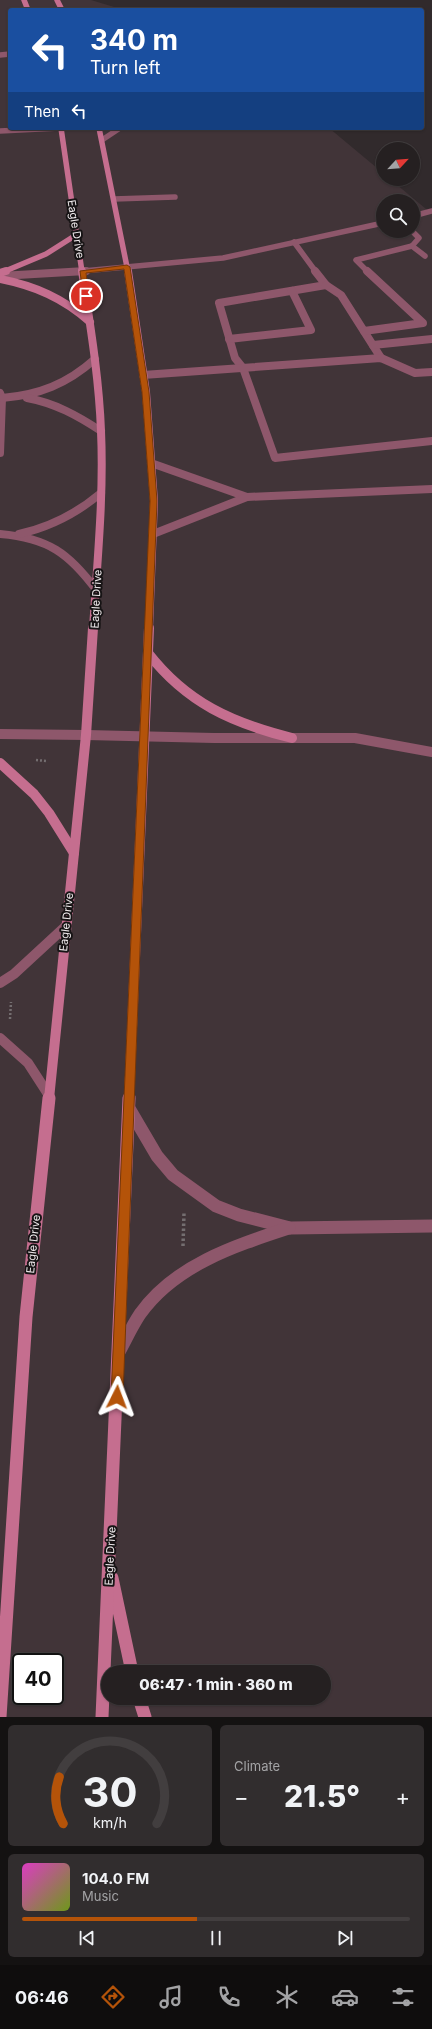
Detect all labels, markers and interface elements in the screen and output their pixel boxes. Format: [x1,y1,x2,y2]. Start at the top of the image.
text: 340 m [90,23,178,57]
icon: left [24,24,76,76]
text: Turn left [90,57,160,78]
icon: left [68,100,90,122]
text: Then [24,102,60,121]
north arrow [376,142,420,186]
map controls [376,142,420,238]
button: search [376,194,420,238]
street label: Eagle Drive [64,199,88,259]
pin [69,279,103,313]
icon: arrive [75,285,97,307]
street label: Eagle Drive [87,569,105,629]
street label: Eagle Drive [56,892,76,952]
street label: Eagle Drive [23,1214,43,1274]
position arrow [96,1376,138,1418]
street label: Eagle Drive [101,1526,119,1586]
speed limit sign: 40 [12,1653,64,1705]
text: 06:47 · 1 min · 360 m [139,1675,293,1694]
text: Climate [234,1758,280,1774]
text: 30 [83,1766,137,1816]
text: 21.5° [284,1778,360,1814]
text: − [234,1784,249,1810]
text: + [395,1784,410,1810]
text: km/h [93,1813,127,1830]
text: 104.0 FM [82,1869,149,1888]
text: Music [82,1888,119,1904]
icon: previous [76,1927,98,1949]
icon: pause [205,1927,227,1949]
icon: next [334,1927,356,1949]
icon: directions [99,1983,127,2011]
icon: music [157,1983,185,2011]
icon: phone [215,1983,243,2011]
icon: climate [273,1983,301,2011]
icon: car [331,1983,359,2011]
icon: filters [389,1983,417,2011]
text: 06:46 [15,1987,69,2008]

